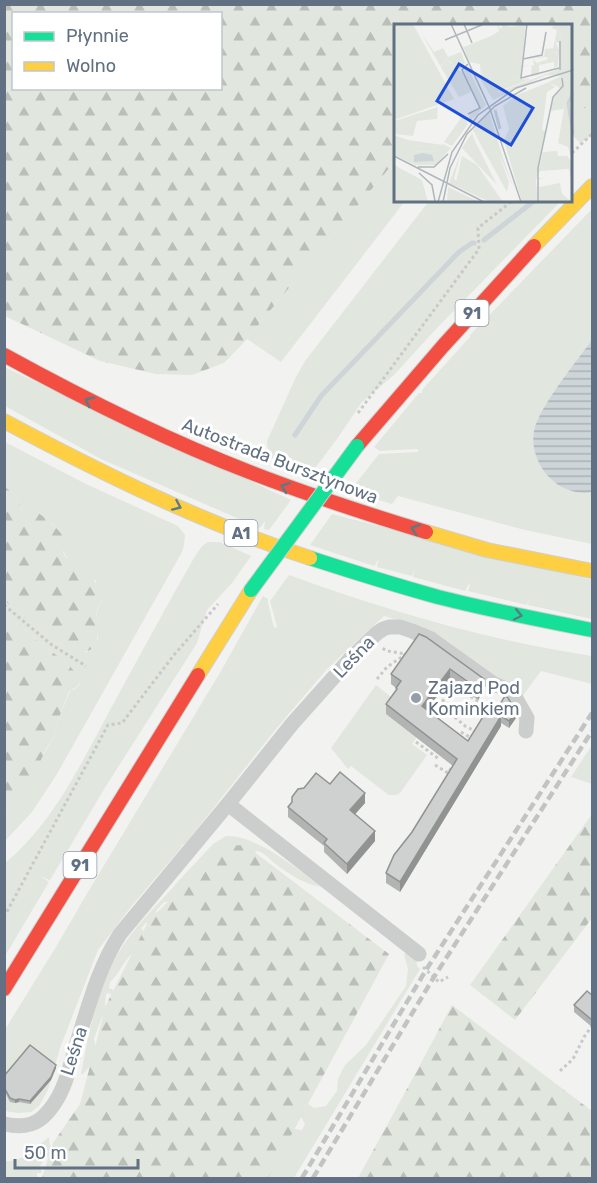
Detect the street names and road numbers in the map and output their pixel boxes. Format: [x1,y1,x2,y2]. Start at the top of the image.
road number: 91 [456,300,488,326]
street label: Autostrada Bursztynowa [179,413,381,509]
road number: A1 [224,520,258,546]
street label: Leśna [329,631,379,683]
road number: 91 [64,852,97,878]
street label: Leśna [56,1024,92,1078]

